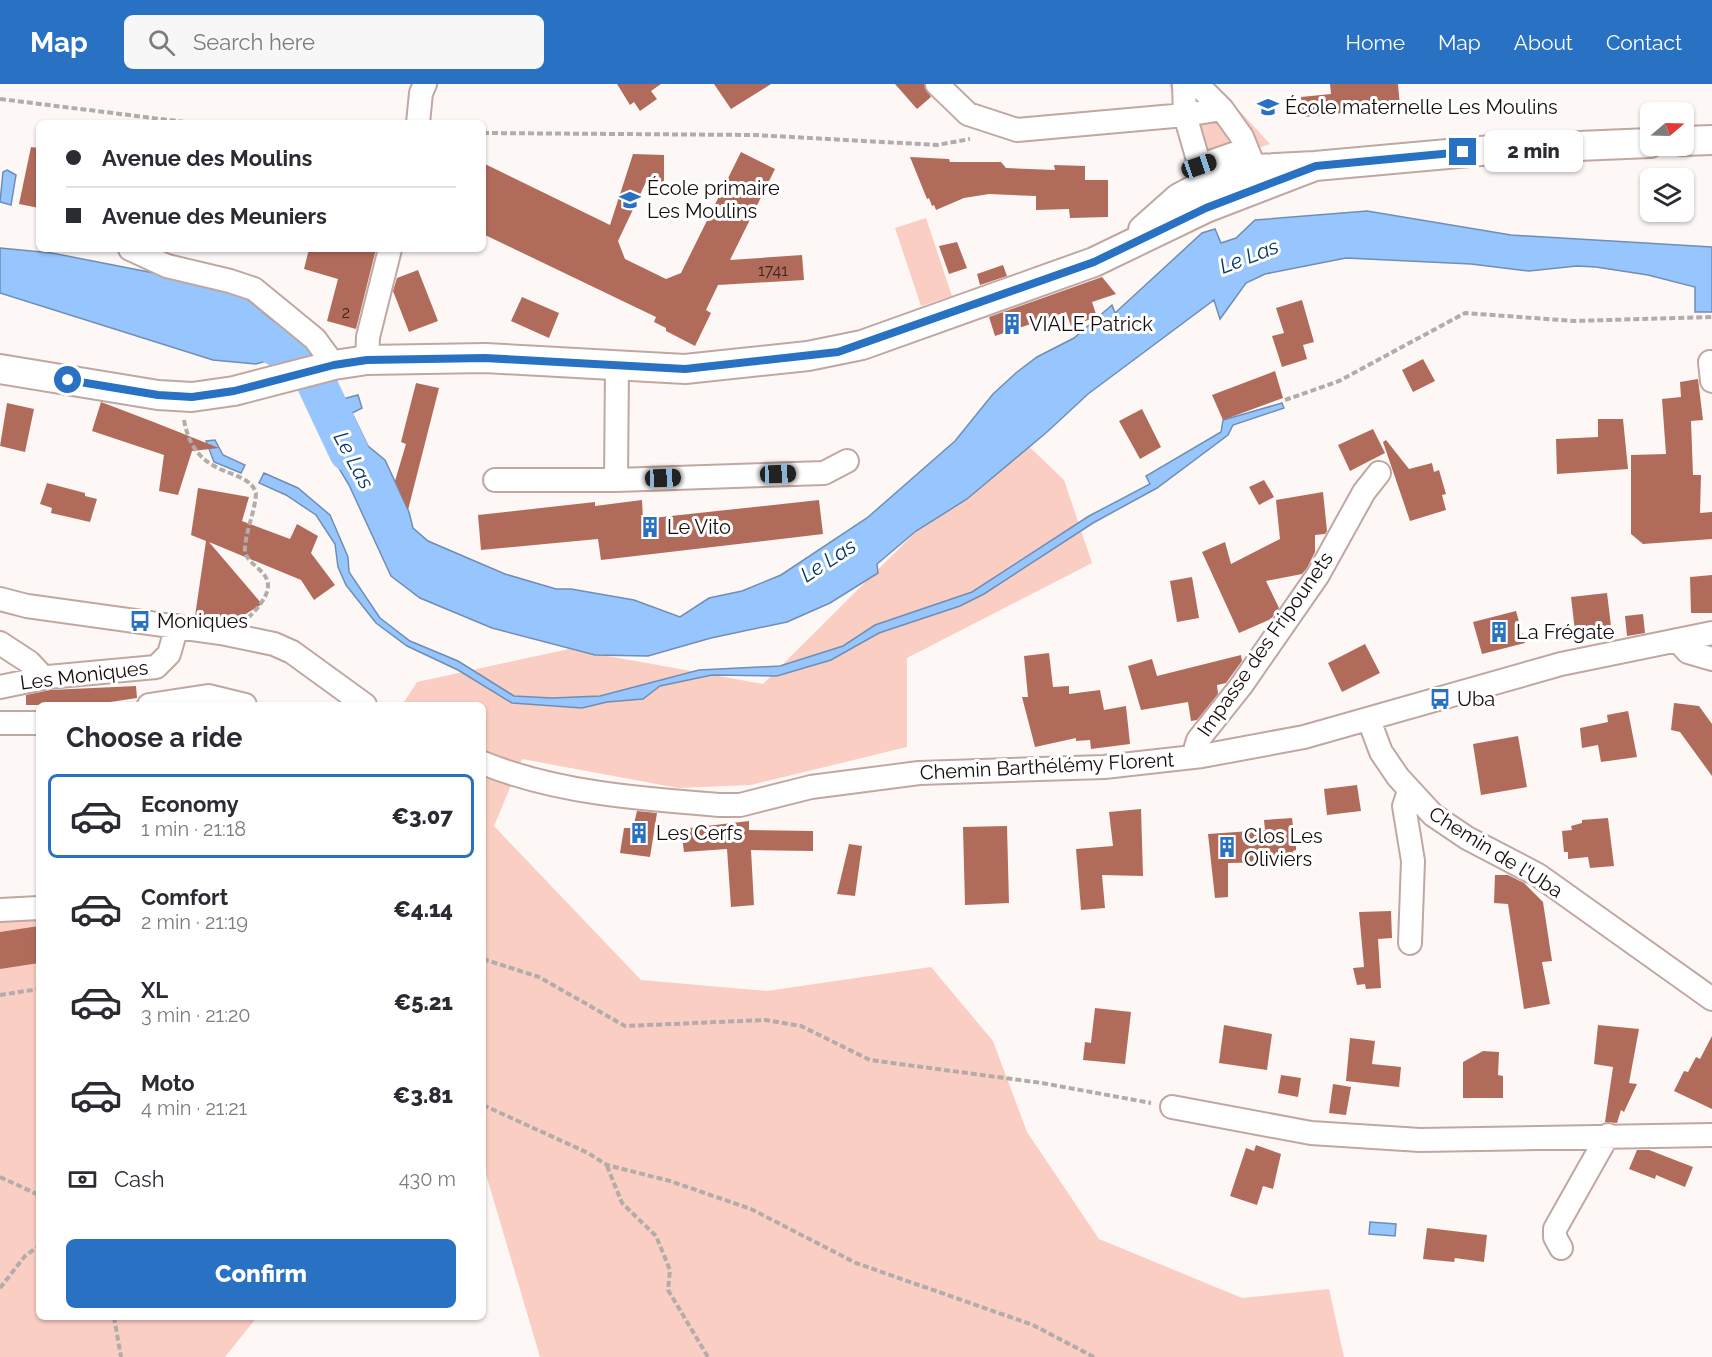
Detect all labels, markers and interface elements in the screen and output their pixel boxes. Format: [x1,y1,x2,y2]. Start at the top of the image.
search box [124,15,544,69]
text: Map [30,26,88,59]
icon: search [145,26,178,59]
text: Search here [193,29,315,55]
text: Home [1346,30,1405,55]
text: Map [1438,30,1481,55]
text: About [1514,30,1573,55]
text: Contact [1606,30,1682,55]
school or university icon: École maternelle Les Moulins [1256,95,1280,119]
place label: École maternelle Les Moulins [1285,95,1558,119]
north arrow [1640,102,1694,156]
map controls [1640,102,1694,222]
callout: 2 min [1484,131,1583,173]
route end [1449,138,1476,165]
text: 2 min [1507,139,1560,163]
text: Avenue des Moulins [102,145,312,171]
car [1179,152,1219,180]
button: layers [1640,168,1694,222]
place label: École primaire Les Moulins [647,176,780,223]
school or university icon: École primaire Les Moulins [618,188,642,212]
text: Avenue des Meuniers [102,203,327,229]
water label: Le Las [1216,233,1282,279]
house number: 1741 [758,261,788,280]
house number: 2 [342,303,350,322]
building icon: VIALE Patrick [1000,312,1024,336]
place label: VIALE Patrick [1029,312,1153,336]
route start [54,366,81,393]
water label: Le Las [329,427,380,493]
car [760,464,796,484]
car [645,468,681,488]
building icon: Le Vito [638,515,662,539]
place label: Le Vito [667,515,731,539]
water label: Le Las [795,533,861,587]
street label: Impasse des Fripounets [1192,547,1338,741]
bus stop icon: Moniques [128,609,152,633]
place label: Moniques [157,609,248,633]
building icon: La Frégate [1487,620,1511,644]
place label: La Frégate [1516,620,1615,644]
street label: Les Moniques [19,655,149,695]
bus stop icon: Uba [1428,687,1452,711]
place label: Uba [1457,687,1495,711]
text: Choose a ride [66,722,242,753]
street label: Chemin Barthélémy Florent [919,747,1175,785]
icon: car [69,789,123,843]
text: Economy [141,791,239,817]
street label: Chemin de l'Uba [1425,801,1567,903]
text: €3.07 [391,803,453,829]
text: 1 min · 21:18 [141,817,246,841]
building icon: Les Cerfs [627,821,651,845]
place label: Les Cerfs [656,821,743,845]
place label: Clos Les Oliviers [1244,824,1323,871]
building icon: Clos Les Oliviers [1215,835,1239,859]
icon: car [69,882,123,936]
text: Comfort [141,884,228,910]
text: €4.14 [393,896,453,922]
text: 2 min · 21:19 [141,910,248,934]
icon: car [69,975,123,1029]
text: XL [141,977,168,1003]
text: €5.21 [394,989,453,1015]
text: 3 min · 21:20 [141,1003,251,1027]
icon: car [69,1068,123,1122]
text: Moto [141,1070,195,1096]
text: €3.81 [393,1082,453,1108]
text: 4 min · 21:21 [141,1096,247,1120]
icon: cash [66,1163,99,1196]
text: Cash [114,1166,165,1192]
text: 430 m [399,1167,456,1191]
button: Confirm [66,1239,456,1308]

